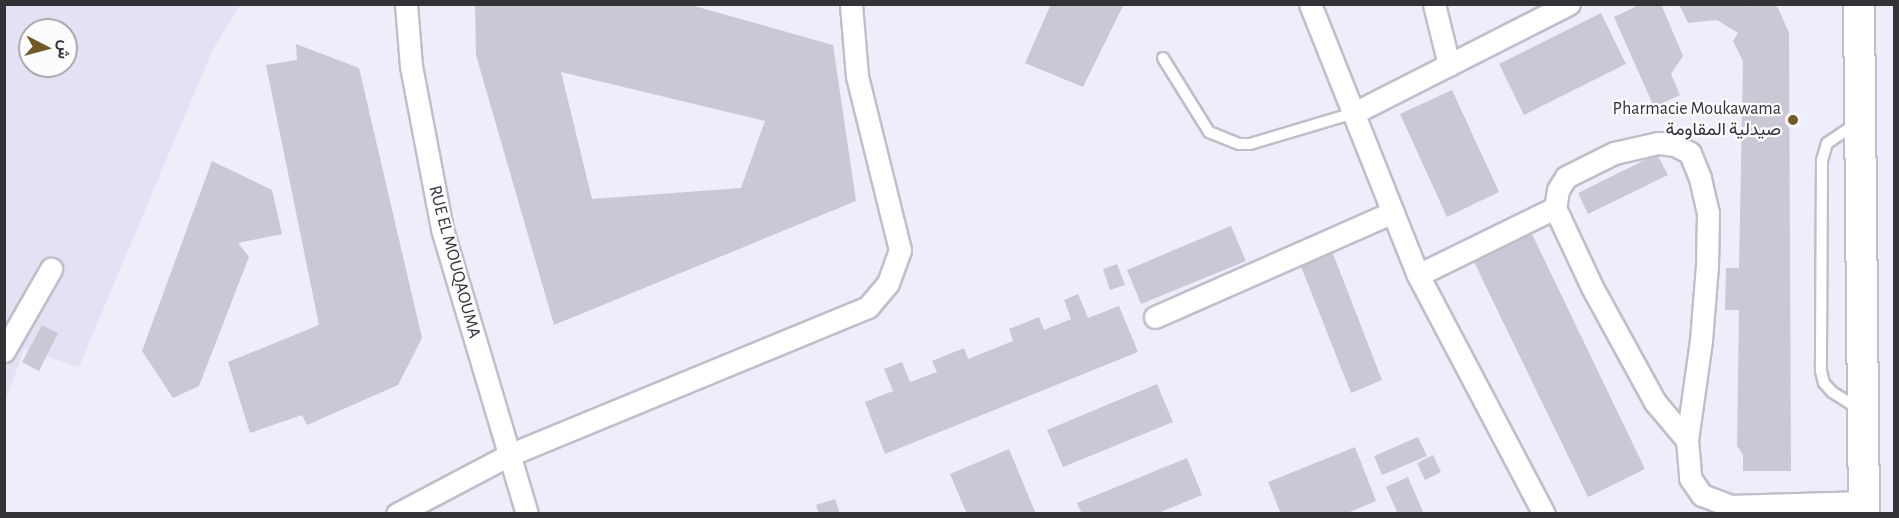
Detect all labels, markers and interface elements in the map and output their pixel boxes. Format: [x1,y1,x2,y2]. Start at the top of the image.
north arrow [18,18,78,78]
text: ش [55,39,73,60]
place label: Pharmacie Moukawama صيدلية المقاومة [1613,99,1781,142]
marker: Pharmacie Moukawama صيدلية المقاومة [1786,113,1800,127]
street label: RUE EL MOUQAOUMA [423,183,485,341]

